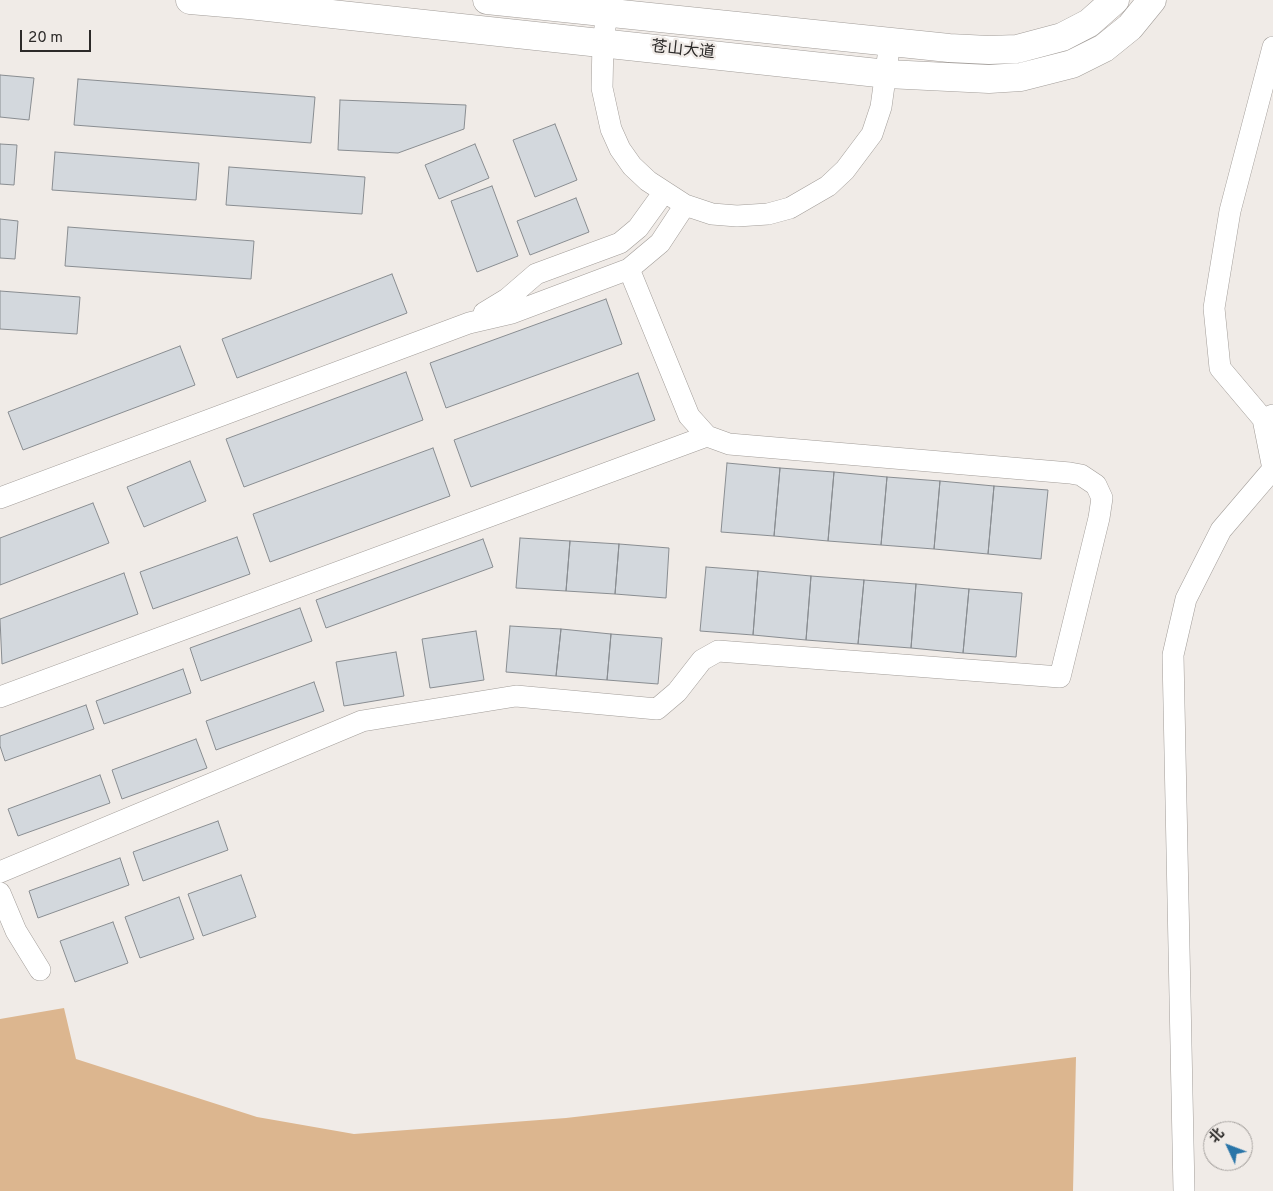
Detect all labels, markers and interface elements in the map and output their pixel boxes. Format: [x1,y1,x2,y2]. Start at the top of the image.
scale bar [22,20,94,52]
text: 20 m [28,29,63,48]
street label: 苍山大道 [650,38,716,64]
north arrow [1203,1121,1253,1171]
text: 北 [1206,1125,1228,1147]

